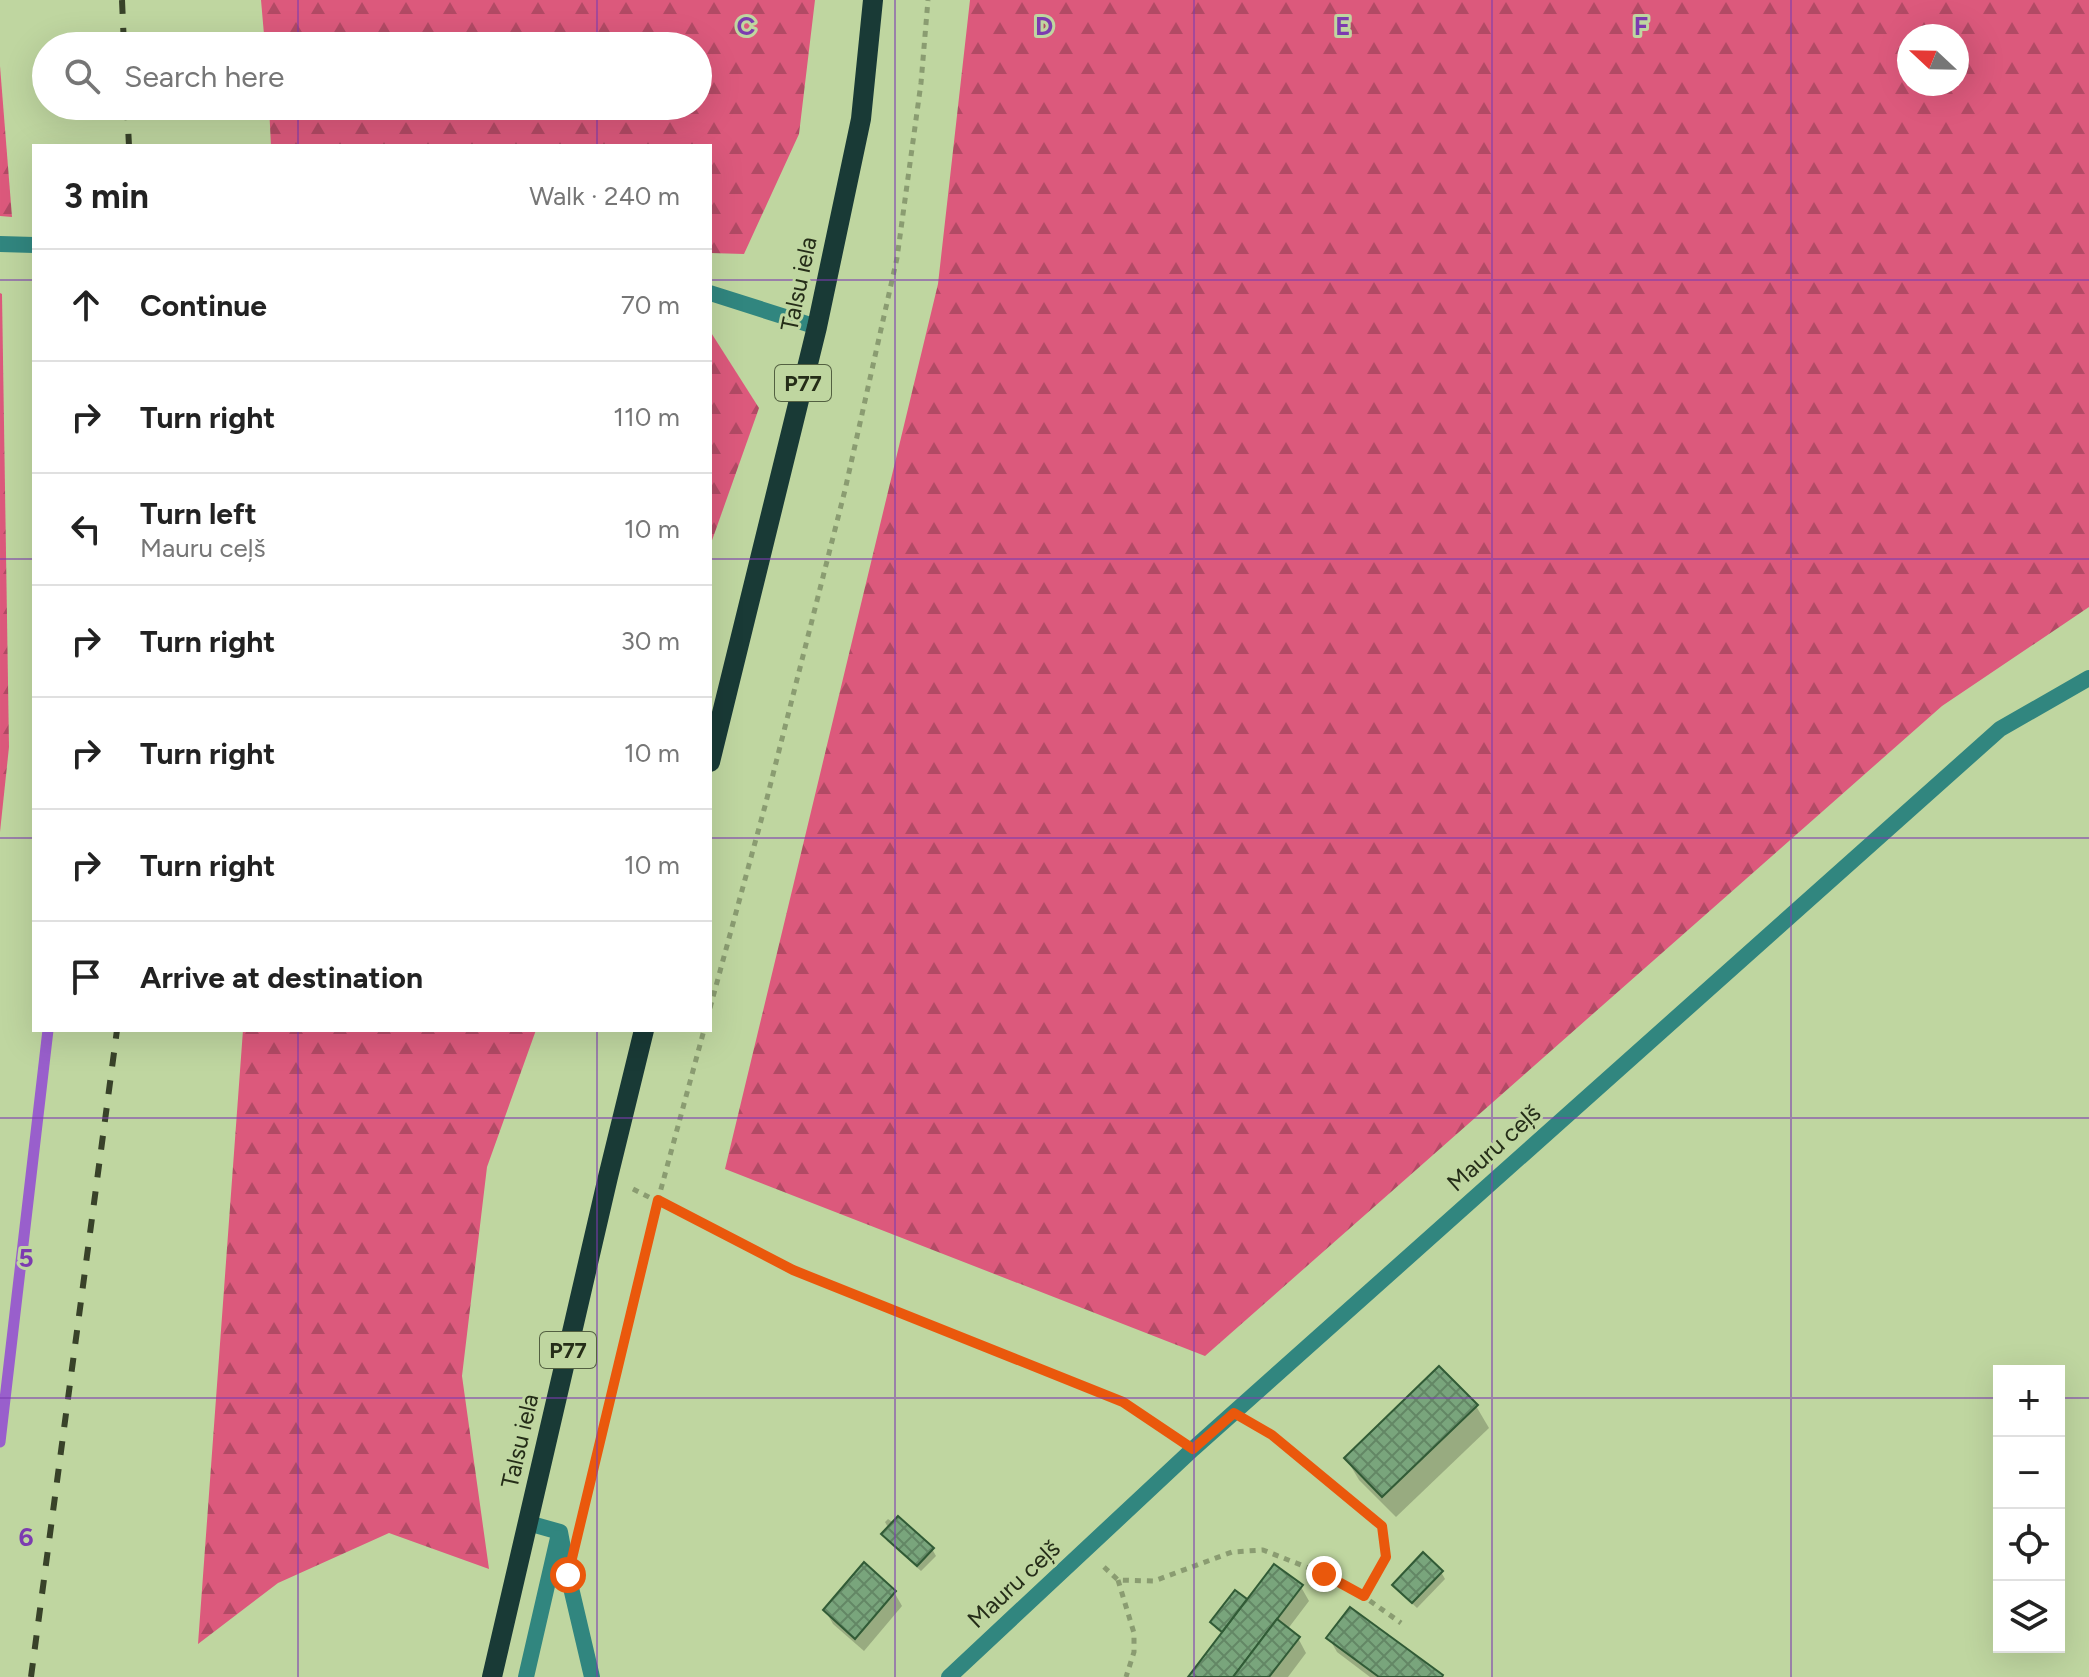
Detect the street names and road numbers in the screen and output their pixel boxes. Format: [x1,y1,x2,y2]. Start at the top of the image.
street label: Talsu iela [774,234,823,334]
road number: P77 [775,365,831,401]
street label: Mauru ceļš [1441,1098,1546,1197]
road number: P77 [540,1332,596,1368]
street label: Talsu iela [495,1391,544,1491]
street label: Mauru ceļš [961,1533,1066,1634]

